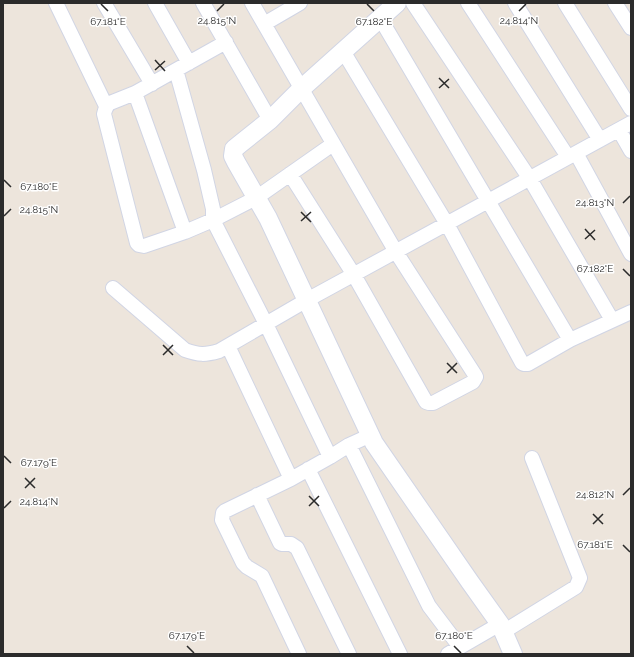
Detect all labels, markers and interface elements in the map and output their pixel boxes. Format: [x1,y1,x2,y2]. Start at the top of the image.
text: 24.815°N [198,15,236,26]
text: 24.814°N [500,15,538,26]
text: 67.181°E [90,16,126,27]
text: 67.182°E [356,16,392,27]
text: 67.180°E [20,181,58,192]
text: 24.813°N [576,197,614,208]
text: 24.815°N [20,204,58,215]
text: 67.182°E [577,263,613,274]
text: 67.179°E [21,457,57,468]
text: 24.812°N [576,489,614,500]
text: 24.814°N [20,496,58,507]
text: 67.181°E [577,539,613,550]
text: 67.179°E [169,630,205,641]
text: 67.180°E [435,630,473,641]

